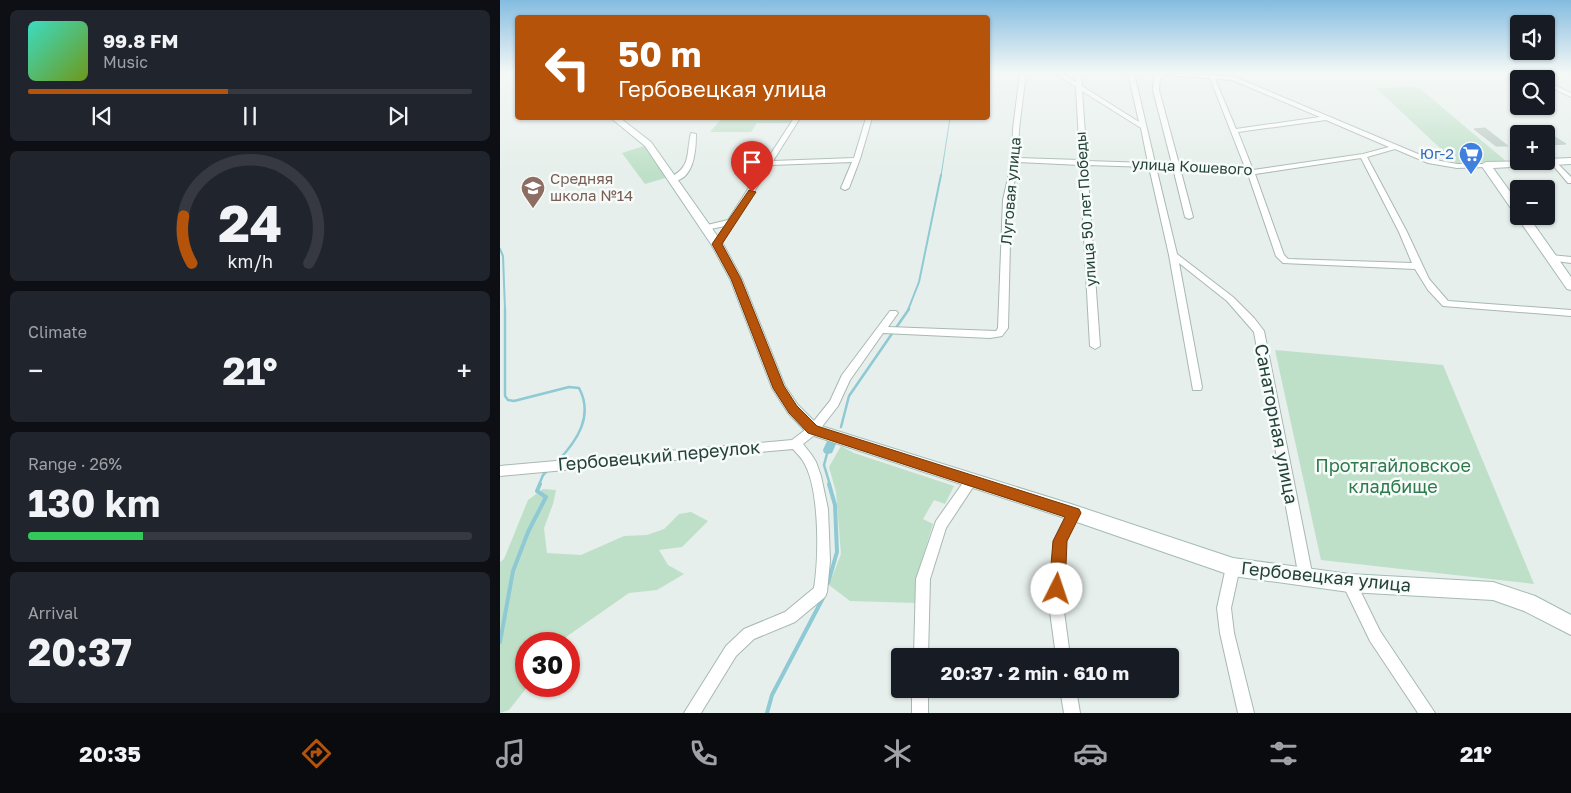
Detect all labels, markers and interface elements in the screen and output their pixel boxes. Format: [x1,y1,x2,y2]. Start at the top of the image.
map controls [1510,15,1555,225]
button: sound [1510,15,1555,60]
text: 99.8 FM [103,29,178,52]
text: 50 m [618,33,701,75]
icon: left [535,35,600,100]
text: Music [103,52,148,72]
button: search [1510,70,1555,115]
text: Гербовецкая улица [618,75,827,102]
icon: previous [88,102,116,130]
icon: pause [236,102,264,130]
icon: next [384,102,412,130]
button: + [1510,125,1555,170]
street label: улица 50 лет Победы [1071,131,1099,287]
street label: Луговая улица [996,136,1024,246]
pin [731,141,773,192]
supermarket icon: Юг-2 [1458,141,1484,175]
place label: Юг-2 [1420,144,1454,162]
icon: arrive [738,148,766,176]
street label: улица Кошевого [1131,154,1253,178]
place label: Средняя школа №14 [550,169,633,204]
school or university icon: Средняя школа №14 [520,175,546,209]
button: − [1510,180,1555,225]
text: 24 [218,191,282,253]
text: km/h [227,250,273,272]
text: Climate [28,322,87,342]
street label: Санаторная улица [1251,342,1303,506]
text: 21° [223,348,278,393]
text: − [28,354,43,387]
text: + [457,354,472,387]
street label: Гербовецкий переулок [557,435,761,475]
text: Range · 26% [28,454,122,474]
park label: Протягайловское кладбище [1315,454,1471,497]
text: 130 km [28,480,160,525]
street label: Гербовецкая улица [1240,556,1412,596]
position arrow [1030,562,1082,614]
text: Arrival [28,603,78,623]
text: 20:37 [28,629,132,674]
speed limit sign: 30 [515,632,580,697]
text: 20:37 · 2 min · 610 m [941,661,1129,684]
icon: directions [299,736,334,771]
icon: music [493,736,528,771]
icon: phone [686,736,721,771]
icon: climate [880,736,915,771]
icon: car [1073,736,1108,771]
icon: filters [1266,736,1301,771]
text: 20:35 [79,740,141,767]
text: 21° [1460,740,1492,767]

